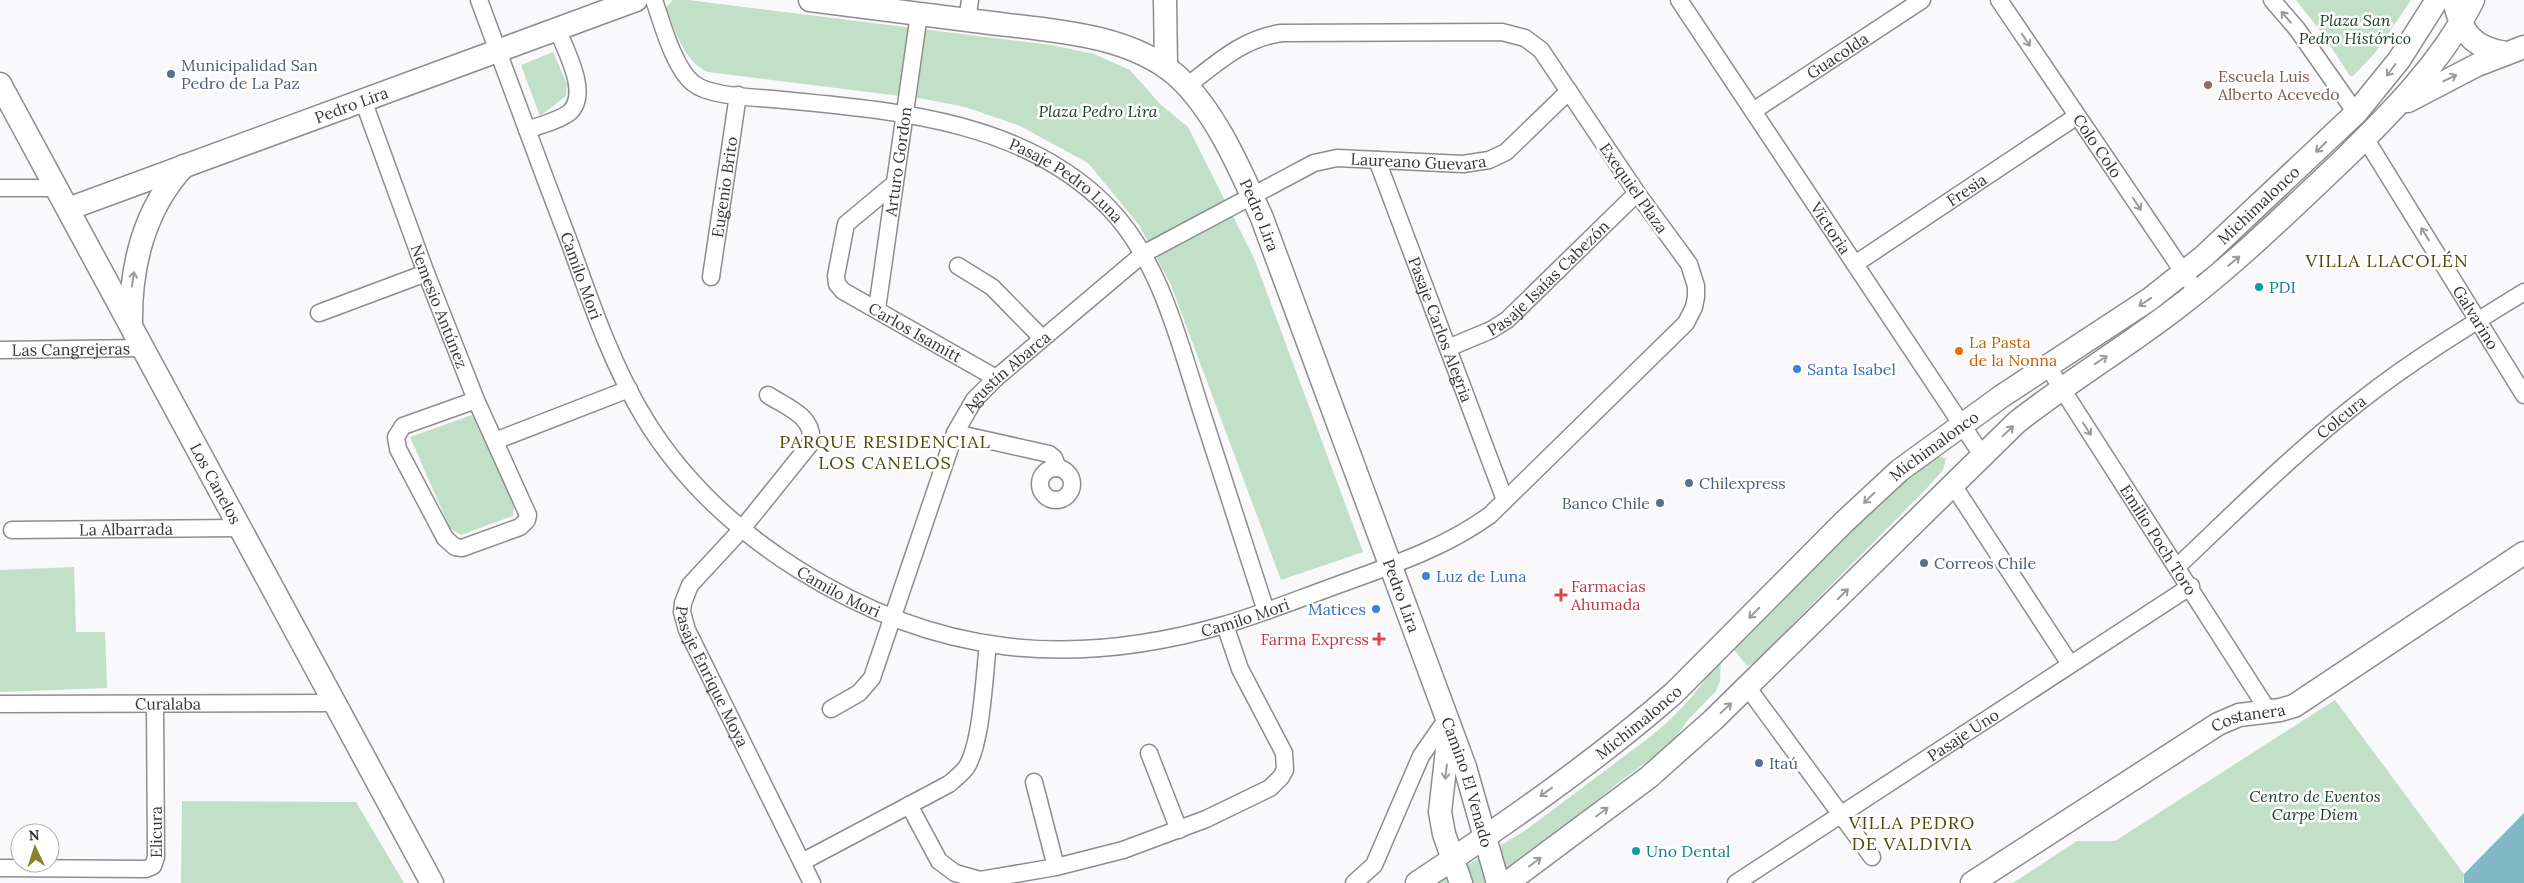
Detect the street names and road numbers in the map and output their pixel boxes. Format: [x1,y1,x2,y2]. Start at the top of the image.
street label: Guacolda [1803,28,1872,83]
street label: Pedro Lira [312,82,391,127]
street label: Arturo Gordon [880,105,916,219]
street label: Colo Colo [2069,110,2126,181]
street label: Pasaje Pedro Luna [1006,133,1127,227]
street label: Eugenio Brito [707,135,742,239]
street label: Exequiel Plaza [1595,139,1673,237]
street label: Laureano Guevara [1350,149,1488,174]
street label: Michimalonco [2213,161,2304,248]
street label: Fresia [1943,169,1990,210]
street label: Pedro Lira [1236,176,1284,254]
street label: Victoria [1806,197,1855,258]
street label: Pasaje Isaías Cabezón [1483,216,1613,340]
street label: Camilo Mori [556,229,606,322]
street label: Nemesio Antúnez [406,242,472,371]
street label: Pasaje Carlos Alegria [1404,254,1477,405]
street label: Galvarino [2449,282,2503,353]
street label: Carlos Isamitt [865,298,966,367]
street label: Agustín Abarca [958,327,1054,417]
street label: Las Cangrejeras [12,338,130,360]
street label: Colcura [2312,391,2370,443]
street label: Michimalonco [1885,406,1982,485]
street label: Los Canelos [186,439,246,527]
street label: Emilio Poch Toro [2116,481,2201,599]
street label: La Albarrada [79,519,173,539]
street label: Pedro Lira [1379,556,1424,635]
street label: Camilo Mori [793,561,883,622]
street label: Camilo Mori [1199,594,1292,641]
street label: Pasaje Enrique Moya [672,605,753,750]
street label: Michimalonco [1592,681,1686,763]
street label: Curalaba [135,693,201,714]
street label: Costanera [2207,699,2287,736]
street label: Pasaje Uno [1923,704,2003,766]
street label: Camino El Venado [1437,714,1497,850]
street label: Elicura [146,806,166,858]

